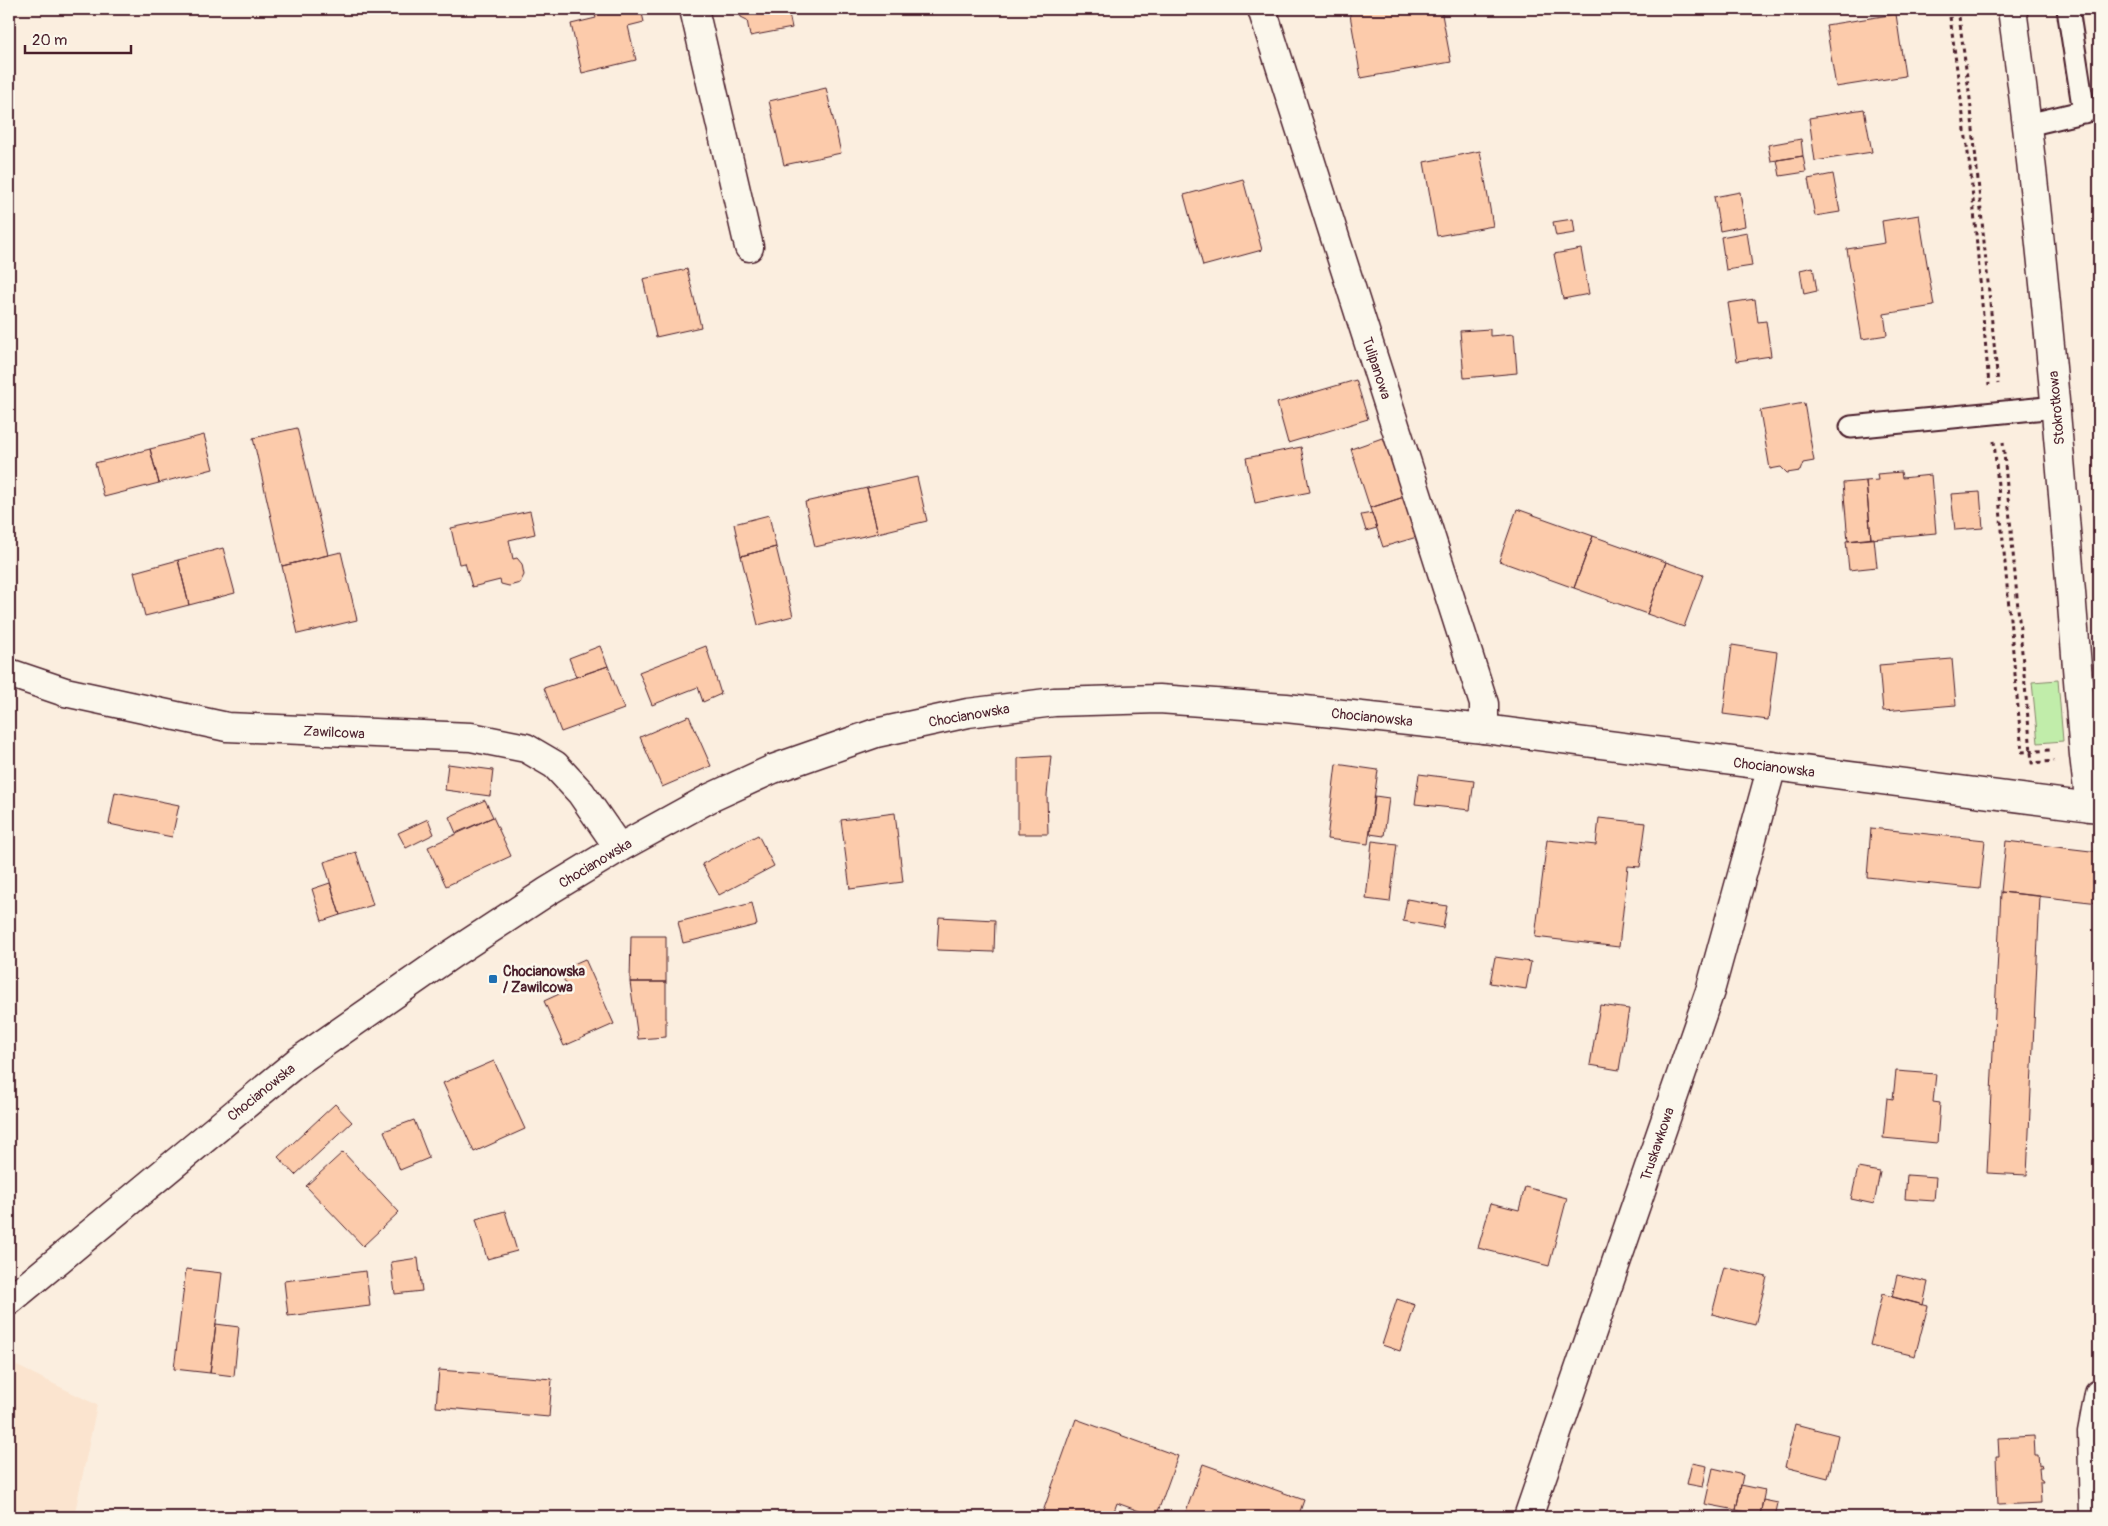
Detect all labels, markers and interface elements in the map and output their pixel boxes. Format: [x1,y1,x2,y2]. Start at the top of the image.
scale bar [25,22,131,54]
text: 20 m [32,31,67,50]
street label: Tulipanowa [1358,335,1395,401]
street label: Stokrotkowa [2045,370,2068,446]
street label: Chocianowska [927,700,1011,731]
street label: Chocianowska [1330,705,1414,730]
street label: Zawilcowa [303,722,365,743]
street label: Chocianowska [1732,754,1816,781]
street label: Chocianowska [556,835,635,892]
place label: Chocianowska / Zawilcowa [503,963,586,996]
marker: Chocianowska / Zawilcowa [487,973,499,985]
street label: Chocianowska [224,1060,299,1125]
street label: Truskawkowa [1637,1105,1678,1183]

